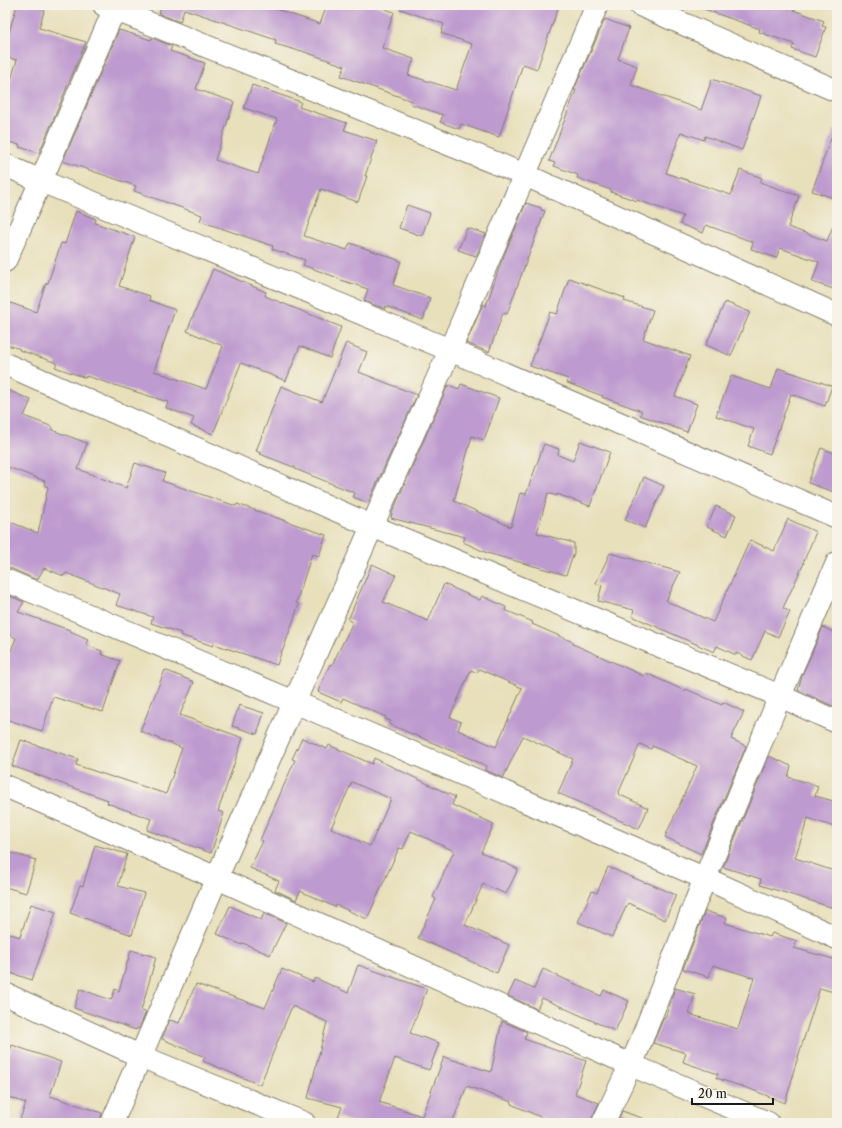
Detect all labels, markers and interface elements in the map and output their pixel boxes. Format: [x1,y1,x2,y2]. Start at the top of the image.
scale bar [692,1080,773,1106]
text: 20 m [698,1086,727,1101]

